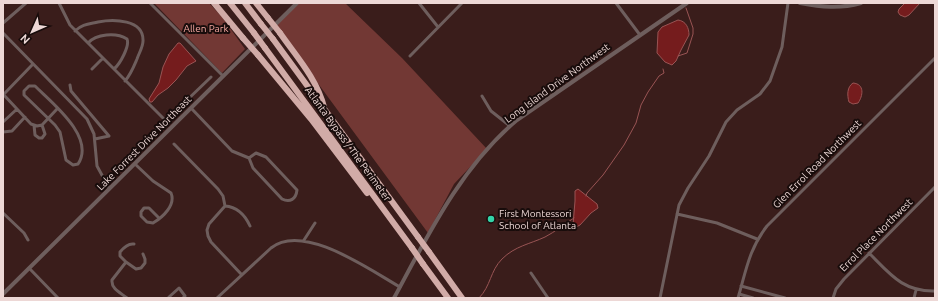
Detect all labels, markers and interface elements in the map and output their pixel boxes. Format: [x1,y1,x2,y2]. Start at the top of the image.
north arrow [12,12,52,52]
park label: Allen Park [183,23,229,34]
text: N [18,32,32,46]
street label: Long Island Drive Northwest [502,41,612,125]
street label: Atlanta Bypass / The Perimeter [303,85,393,203]
street label: Lake Forrest Drive Northeast [95,93,194,192]
street label: Glen Errol Road Northwest [771,118,863,210]
street label: Errol Place Northwest [837,196,915,274]
place label: First Montessori School of Atlanta [499,208,576,231]
marker: First Montessori School of Atlanta [486,214,496,224]

